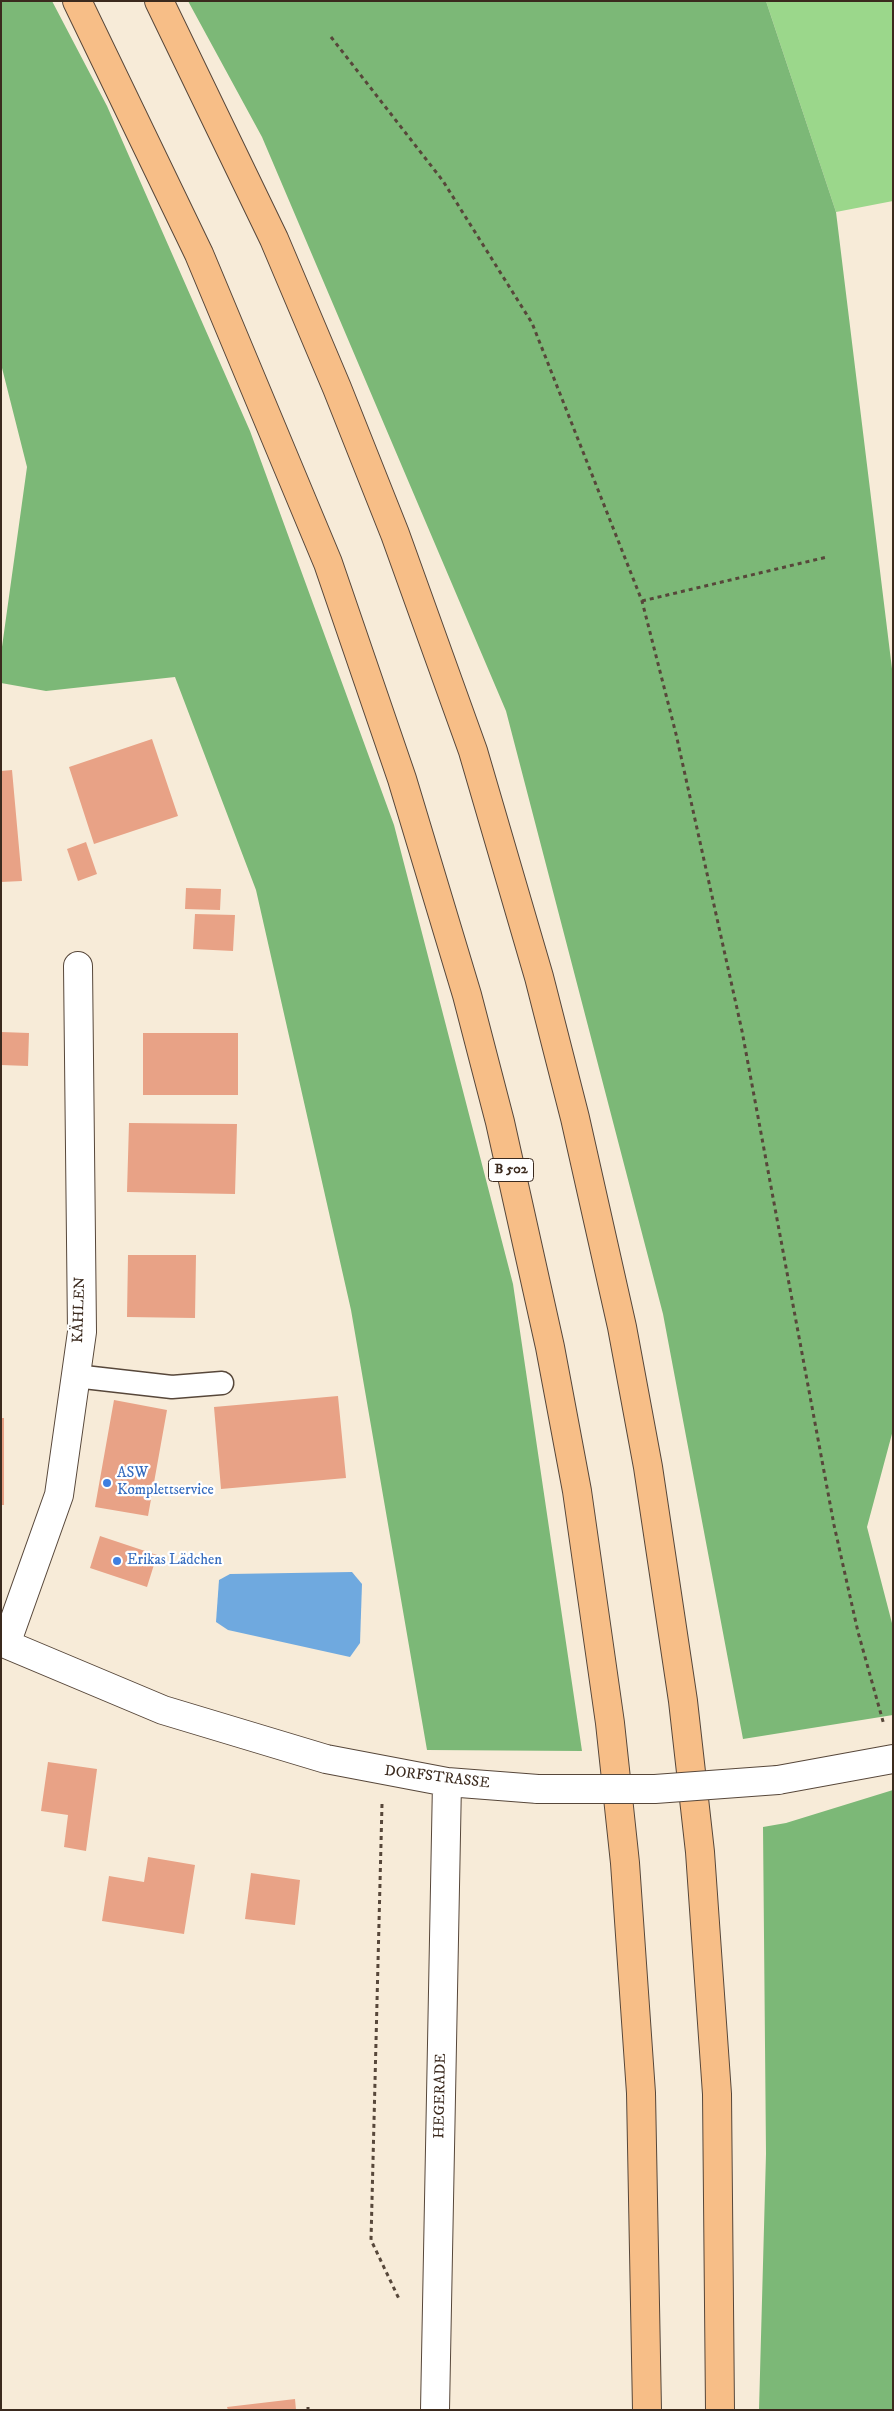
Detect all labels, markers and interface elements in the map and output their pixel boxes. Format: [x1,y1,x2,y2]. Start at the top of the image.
road number: B 502 [488,1158,534,1182]
street label: KÄHLEN [70,1276,90,1344]
place label: ASW Komplettservice [117,1465,214,1500]
marker: ASW Komplettservice [101,1477,113,1489]
place label: Erikas Lädchen [127,1552,222,1570]
marker: Erikas Lädchen [111,1555,123,1567]
street label: DORFSTRASSE [383,1763,491,1793]
street label: HEGERADE [431,2053,451,2139]

